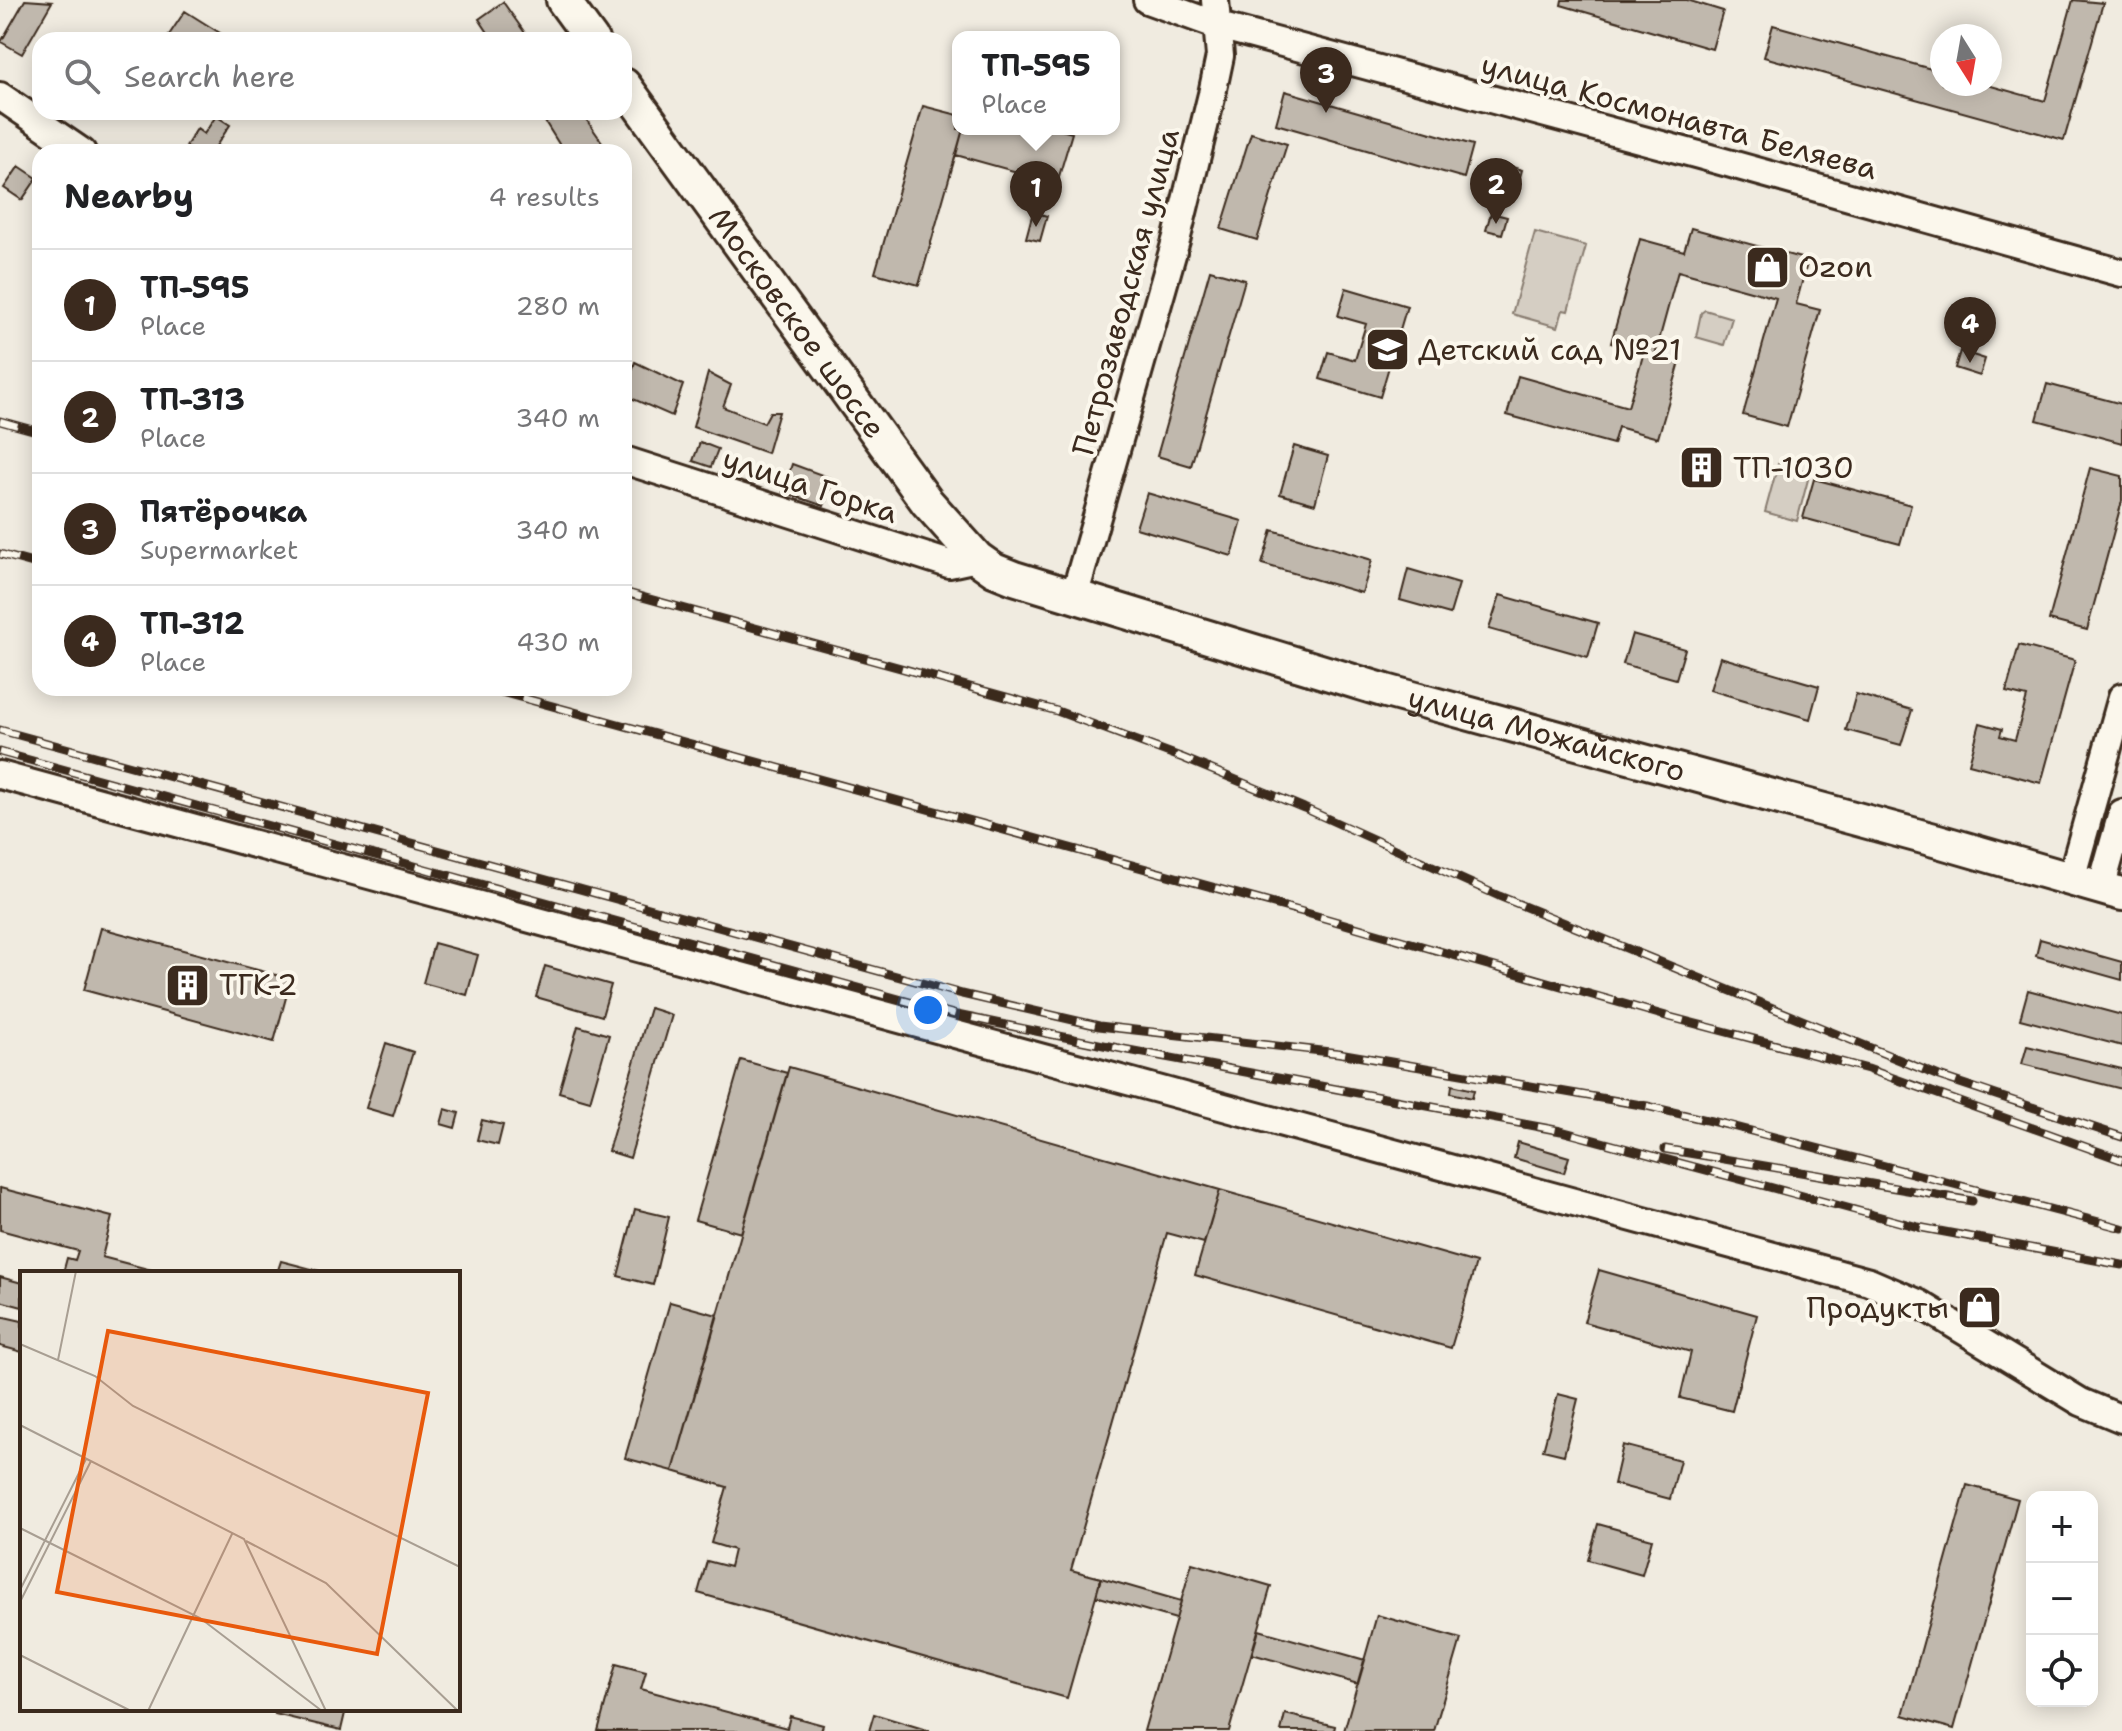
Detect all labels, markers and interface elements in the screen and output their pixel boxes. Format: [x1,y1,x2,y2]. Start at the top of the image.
north arrow [1930,24,2002,96]
popup [952,31,1120,135]
search box [32,32,632,120]
street label: улица Космонавта Беляева [1477,44,1882,189]
text: ТП-595 [981,45,1091,86]
pin: 3 [1300,47,1352,113]
icon: search [60,54,104,98]
text: Search here [124,56,295,97]
text: Place [981,86,1047,121]
street label: Петрозаводская улица [1062,123,1189,460]
pin: 2 [1470,158,1522,224]
pin: 1 [1010,161,1062,227]
text: Nearby [64,173,194,219]
text: 4 results [488,179,600,214]
street label: Московское шоссе [699,198,895,447]
shop icon: Ozon [1743,243,1791,291]
place label: Ozon [1798,246,1873,287]
text: ТП-595 [140,267,250,308]
text: 1 [84,288,96,323]
text: 280 m [515,288,600,323]
pin: 4 [1944,297,1996,363]
text: Place [140,308,206,343]
school or university icon: Детский сад №21 [1363,326,1411,374]
place label: Детский сад №21 [1418,329,1681,370]
text: ТП-313 [140,379,245,420]
text: 2 [81,400,99,435]
text: 340 m [515,400,600,435]
text: Place [140,420,206,455]
street label: улица Горка [717,438,903,533]
building icon: ТП-1030 [1678,444,1726,492]
place label: ТП-1030 [1733,447,1854,488]
text: Пятёрочка [140,491,307,532]
text: 3 [81,512,99,547]
text: 340 m [515,512,600,547]
text: Supermarket [140,532,298,567]
text: ТП-312 [140,603,245,644]
text: 4 [81,624,99,659]
text: 430 m [516,624,600,659]
text: Place [140,644,206,679]
street label: улица Можайского [1403,677,1690,791]
building icon: ТГК-2 [164,961,212,1009]
place label: ТГК-2 [219,964,298,1005]
your location [908,990,948,1030]
inset map [20,1271,460,1711]
shop icon: Продукты [1956,1284,2004,1332]
place label: Продукты [1806,1287,1949,1328]
map controls [2026,1491,2098,1707]
button: + [2026,1491,2098,1563]
button: − [2026,1563,2098,1635]
button: locate [2026,1635,2098,1707]

